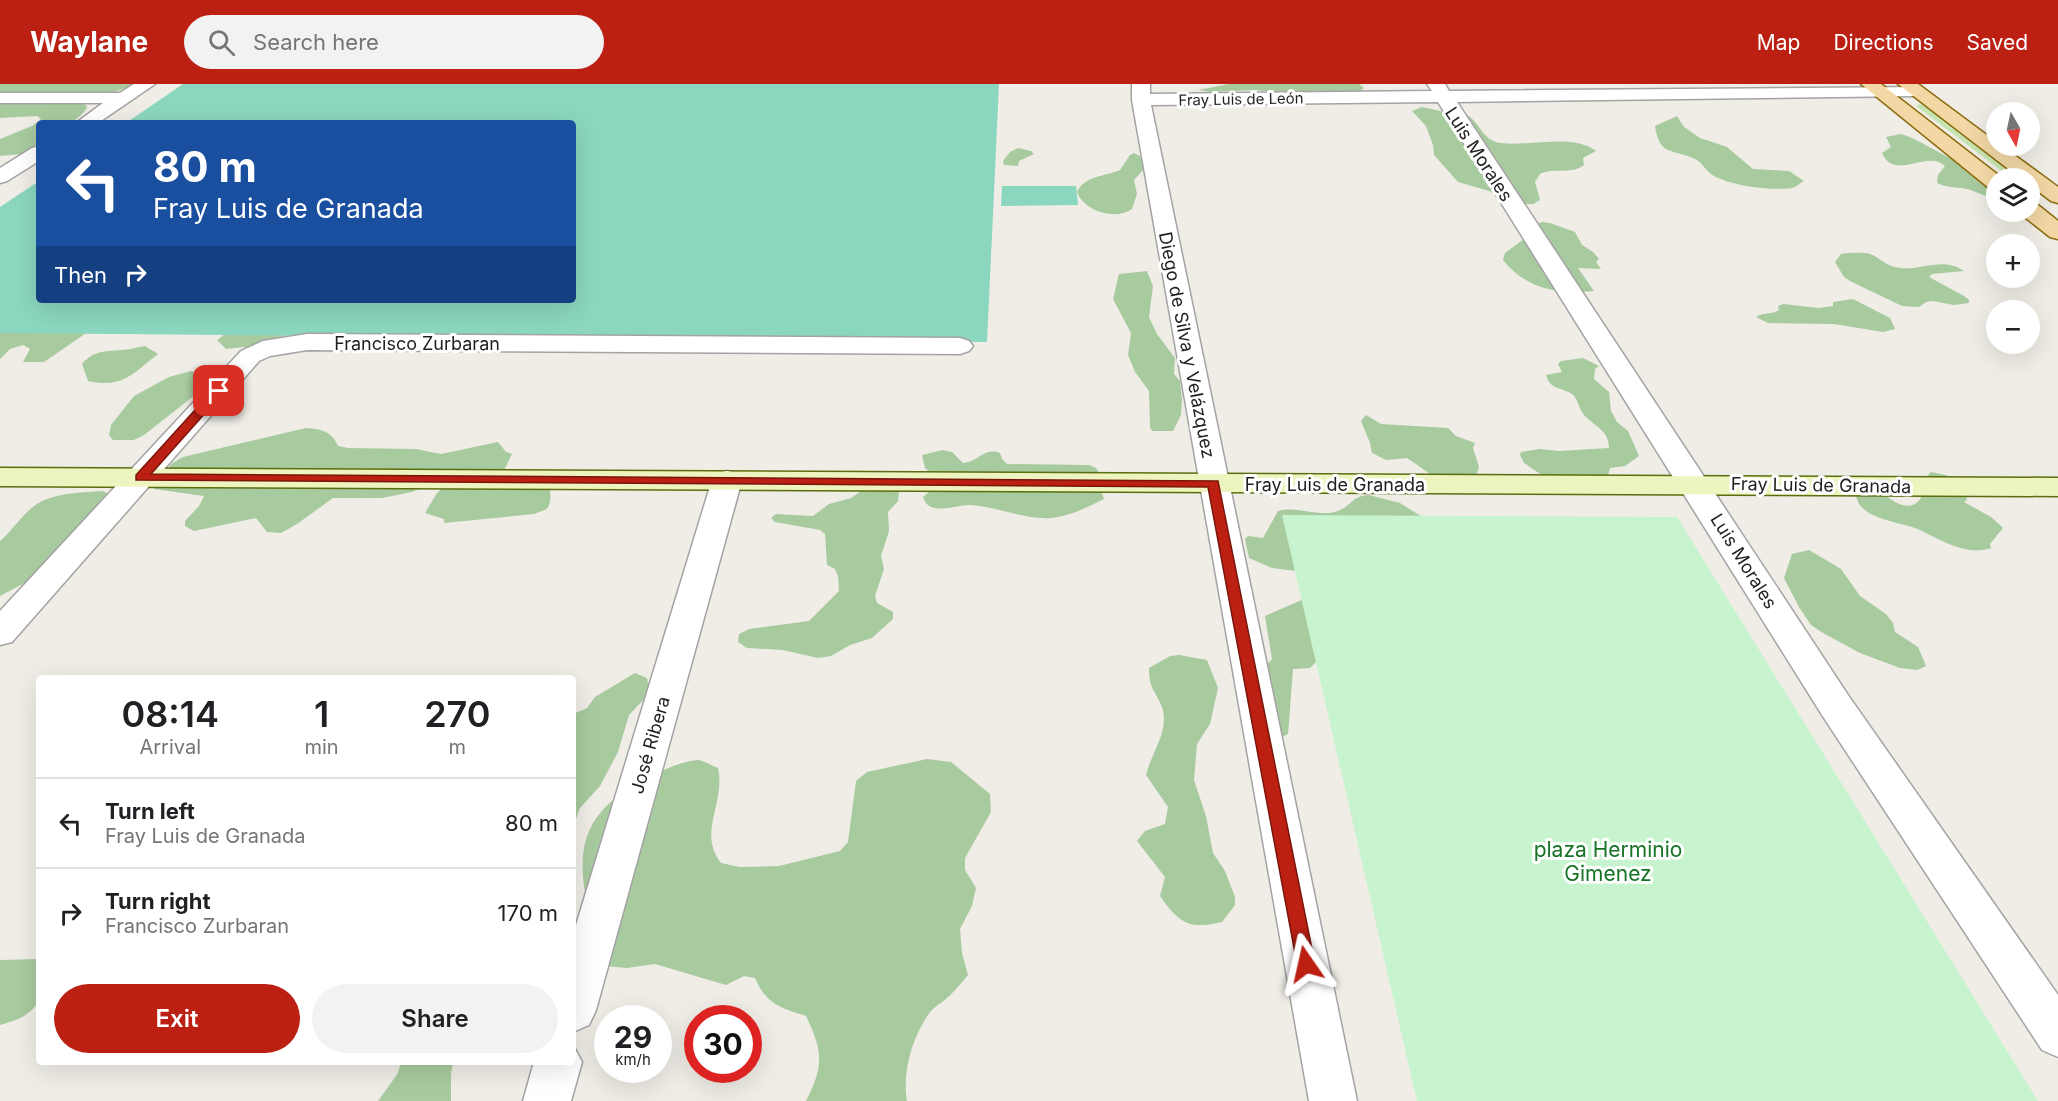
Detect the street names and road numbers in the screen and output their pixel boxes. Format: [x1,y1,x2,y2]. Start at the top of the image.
street label: Fray Luis de León [1178,88,1304,110]
street label: Luis Morales [1441,103,1517,205]
street label: Diego de Silva y Velázquez [1155,230,1219,460]
street label: Francisco Zurbaran [334,333,500,354]
street label: Fray Luis de Granada [1731,473,1911,497]
street label: Fray Luis de Granada [1245,474,1425,495]
street label: Luis Morales [1706,510,1782,612]
street label: José Ribera [626,694,674,796]

